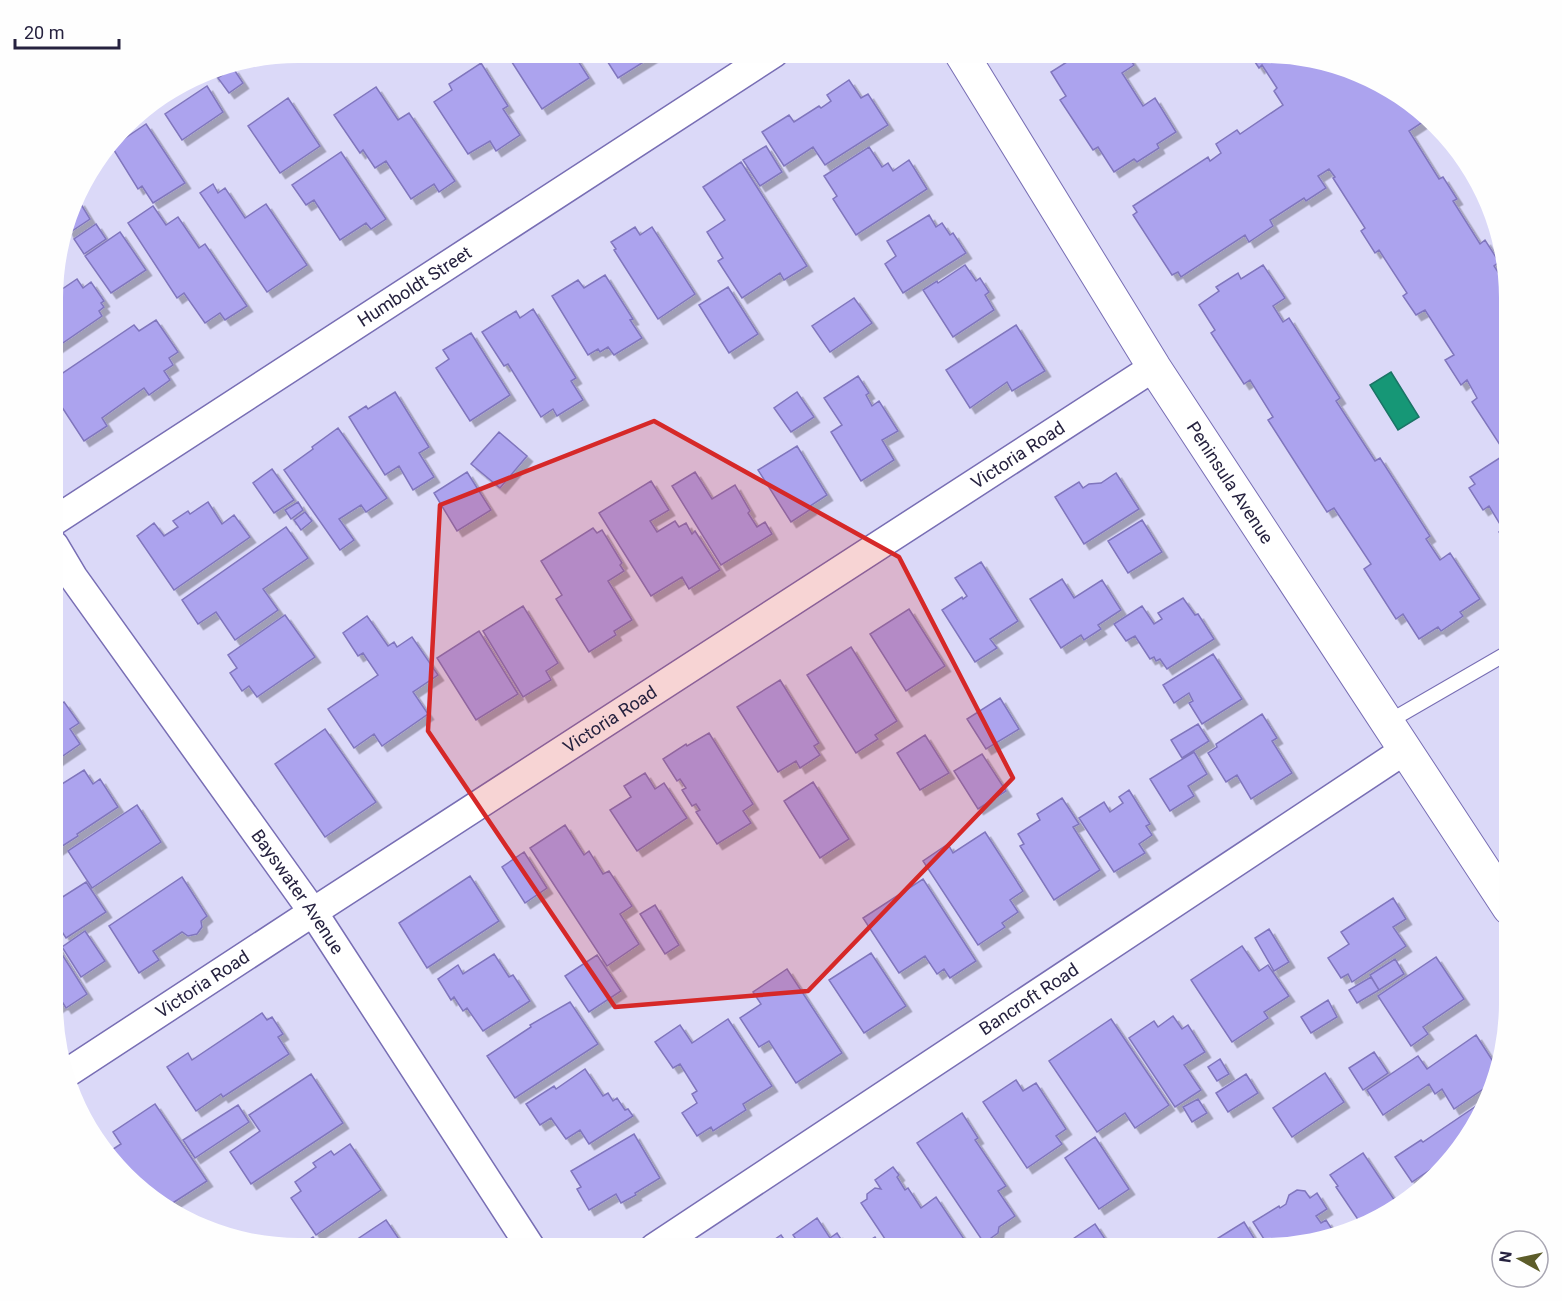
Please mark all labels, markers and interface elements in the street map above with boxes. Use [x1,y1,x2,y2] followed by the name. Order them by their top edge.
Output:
[15,12,118,50] scale bar
[24,22,64,43] text: 20 m
[353,242,475,331] street label: Humboldt Street
[967,417,1068,493] street label: Victoria Road
[1183,417,1278,548] street label: Peninsula Avenue
[559,681,661,757] street label: Victoria Road
[247,825,348,958] street label: Bayswater Avenue
[152,946,253,1022] street label: Victoria Road
[975,958,1082,1039] street label: Bancroft Road
[1490,1229,1550,1289] north arrow
[1495,1250,1516,1264] text: N

